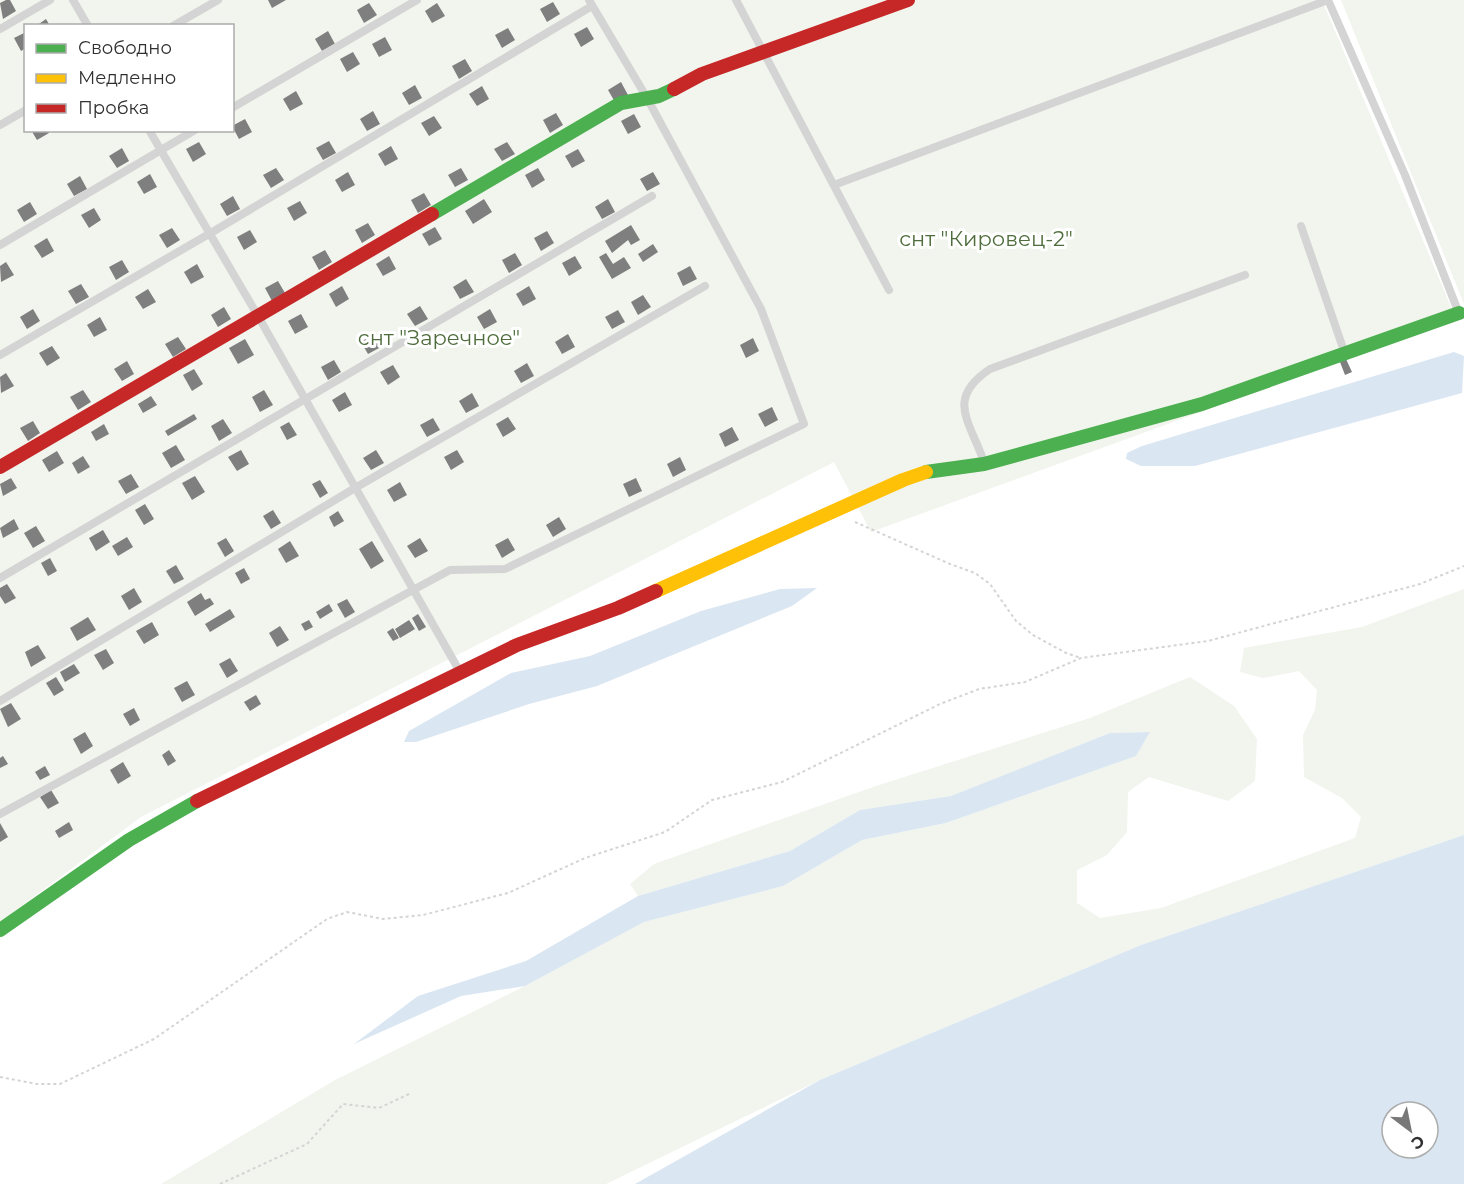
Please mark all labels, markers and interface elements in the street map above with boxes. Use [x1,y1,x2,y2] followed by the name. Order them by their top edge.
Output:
[24,24,234,132] legend
[78,37,172,59] text: Свободно
[78,67,176,89] text: Медленно
[78,97,149,119] text: Пробка
[899,226,1073,251] park label: снт "Кировец-2"
[358,325,520,350] park label: снт "Заречное"
[1380,1100,1440,1160] north arrow
[1407,1131,1428,1154] text: С

